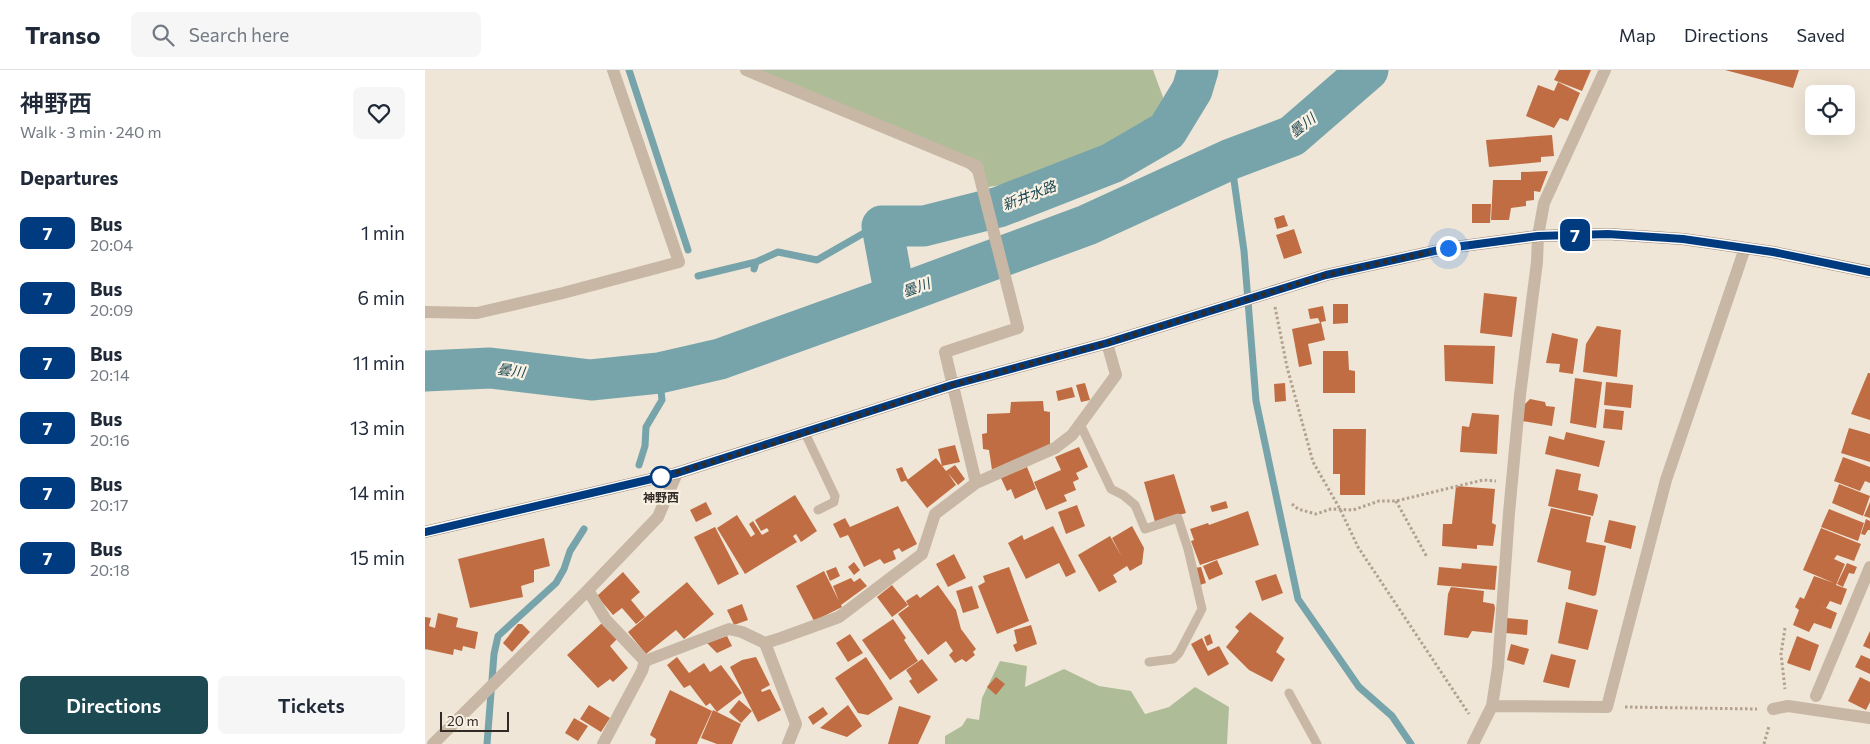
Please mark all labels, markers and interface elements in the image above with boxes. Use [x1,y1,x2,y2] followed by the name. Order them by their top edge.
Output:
[131,12,481,57] search box
[25,20,101,49] text: Transo
[149,21,177,49] icon: search
[189,23,289,46] text: Search here
[1619,24,1656,46] text: Map
[1684,24,1768,46] text: Directions
[1796,24,1845,46] text: Saved
[1805,85,1855,135] map controls
[1805,85,1855,135] button: locate
[353,87,405,139] button: heart
[20,88,92,117] text: 神野西
[1286,108,1320,140] water label: 曇川
[20,122,161,141] text: Walk · 3 min · 240 m
[20,166,118,189] text: Departures
[1000,177,1059,213] water label: 新井水路
[90,212,122,235] text: Bus
[1559,219,1591,251] line badge: 7
[361,221,405,244] text: 1 min
[43,222,52,244] text: 7
[1570,224,1580,246] text: 7
[90,235,133,254] text: 20:04
[1436,236,1461,261] your location
[900,274,934,300] water label: 曇川
[90,277,122,300] text: Bus
[357,286,405,309] text: 6 min
[43,287,52,309] text: 7
[90,300,133,319] text: 20:09
[90,342,122,365] text: Bus
[353,351,405,374] text: 11 min
[43,352,52,374] text: 7
[496,360,528,380] water label: 曇川
[90,365,129,384] text: 20:14
[90,407,122,430] text: Bus
[350,416,405,439] text: 13 min
[43,417,52,439] text: 7
[90,430,130,449] text: 20:16
[650,466,672,488] marker: 神野西
[90,472,122,495] text: Bus
[349,481,405,504] text: 14 min
[43,482,52,504] text: 7
[643,490,679,504] place label: 神野西
[90,495,128,514] text: 20:17
[90,537,122,560] text: Bus
[350,546,405,569] text: 15 min
[43,547,52,569] text: 7
[90,560,130,579] text: 20:18
[20,676,208,734] button: Directions
[218,676,405,734] button: Tickets
[440,709,509,732] scale bar
[447,712,479,729] text: 20 m

